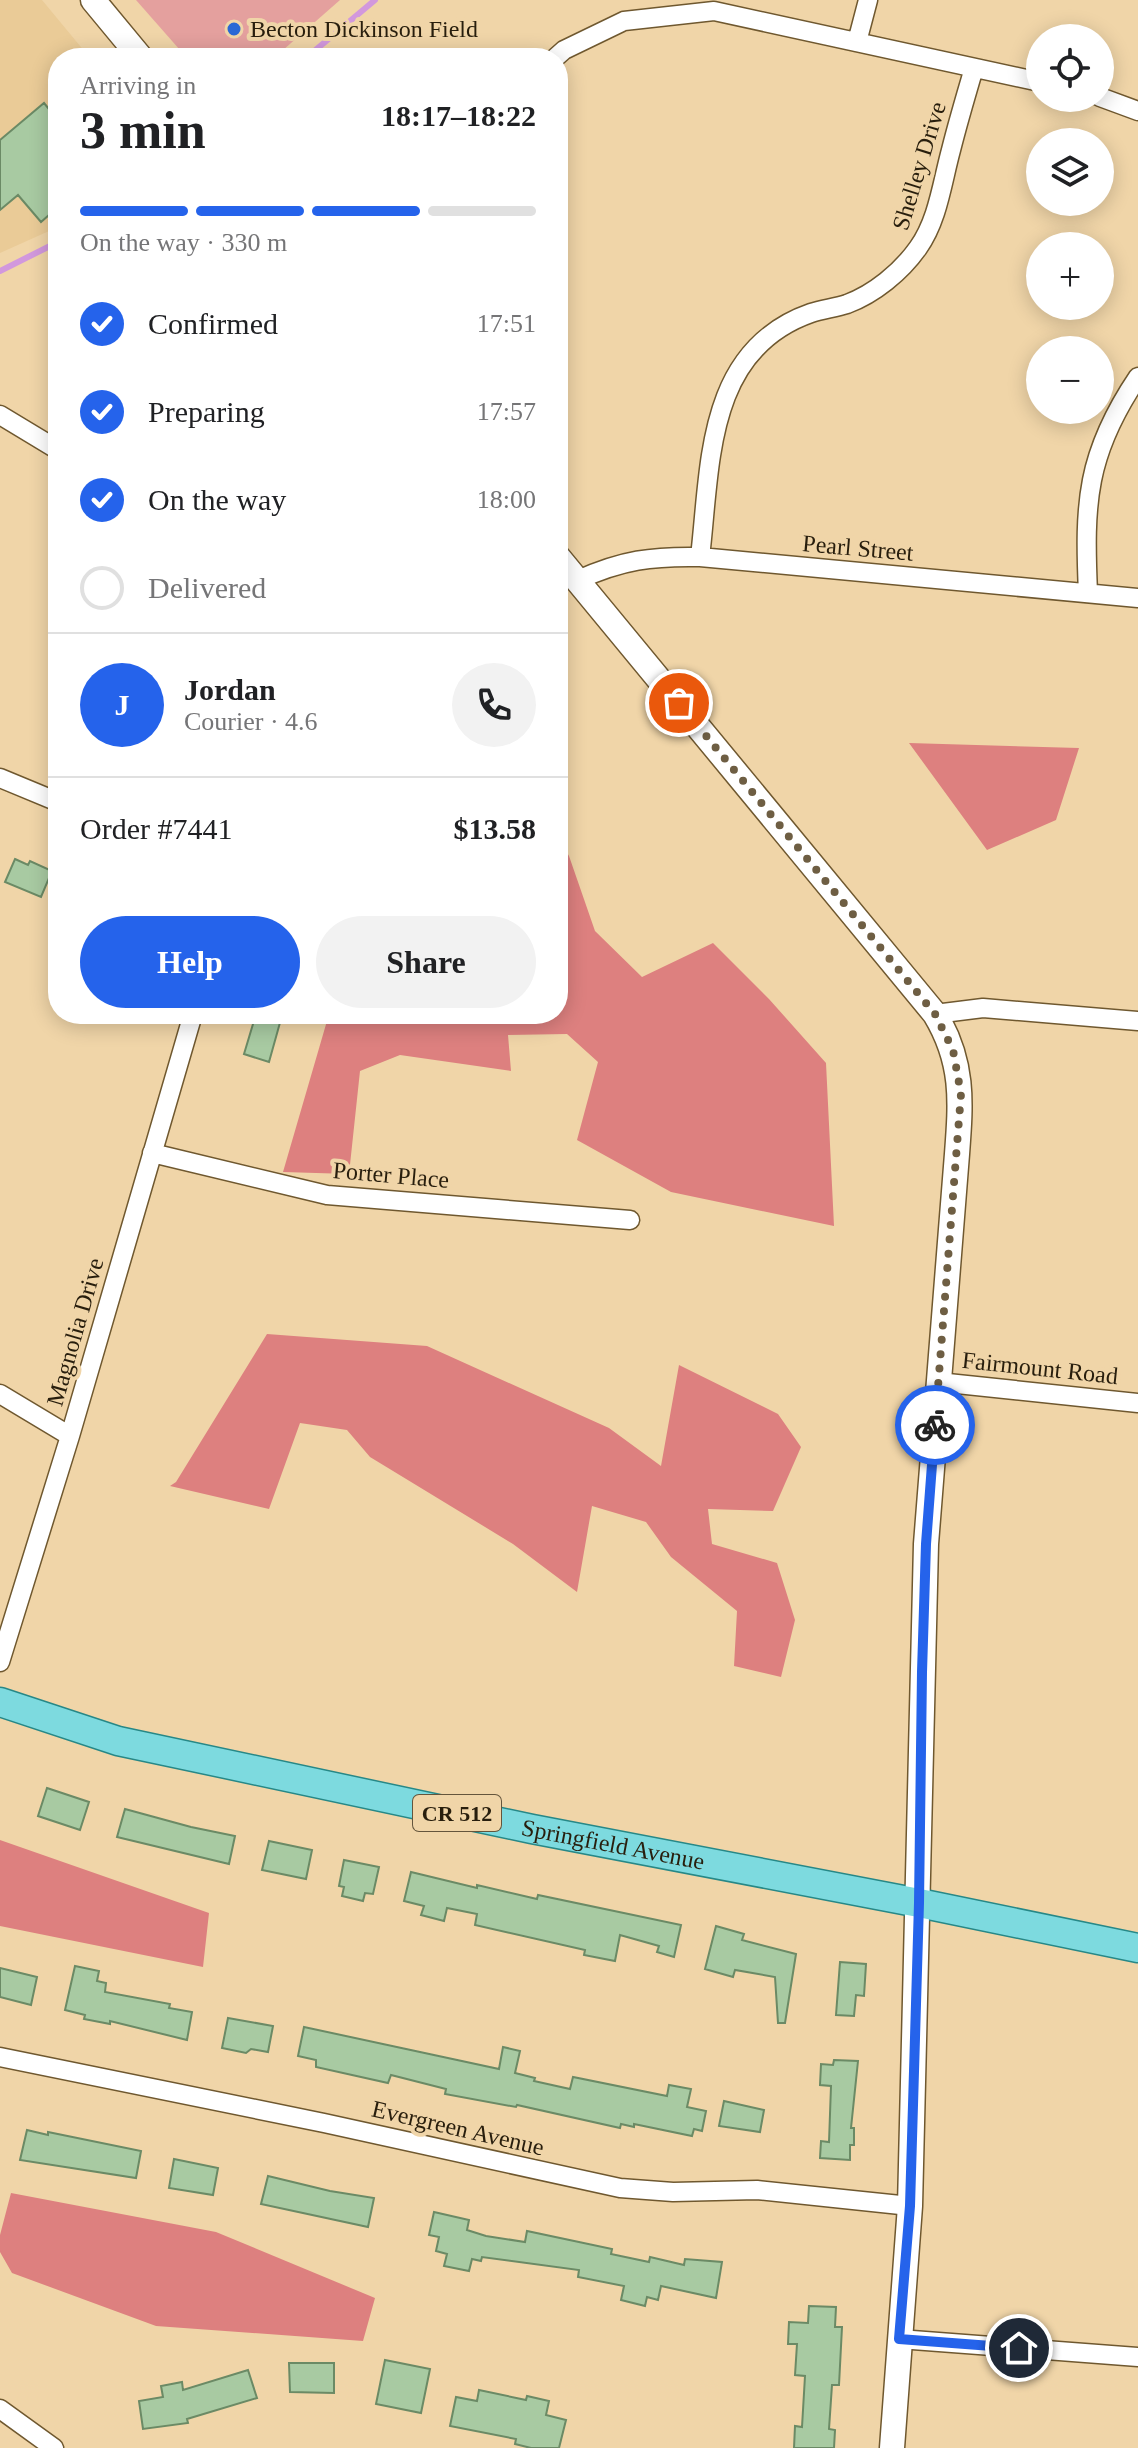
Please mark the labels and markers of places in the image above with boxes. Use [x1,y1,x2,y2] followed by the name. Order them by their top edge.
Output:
[250,16,478,42] place label: Becton Dickinson Field
[225,20,243,38] marker: Becton Dickinson Field
[645,669,713,737] pin
[985,2314,1053,2382] pin

